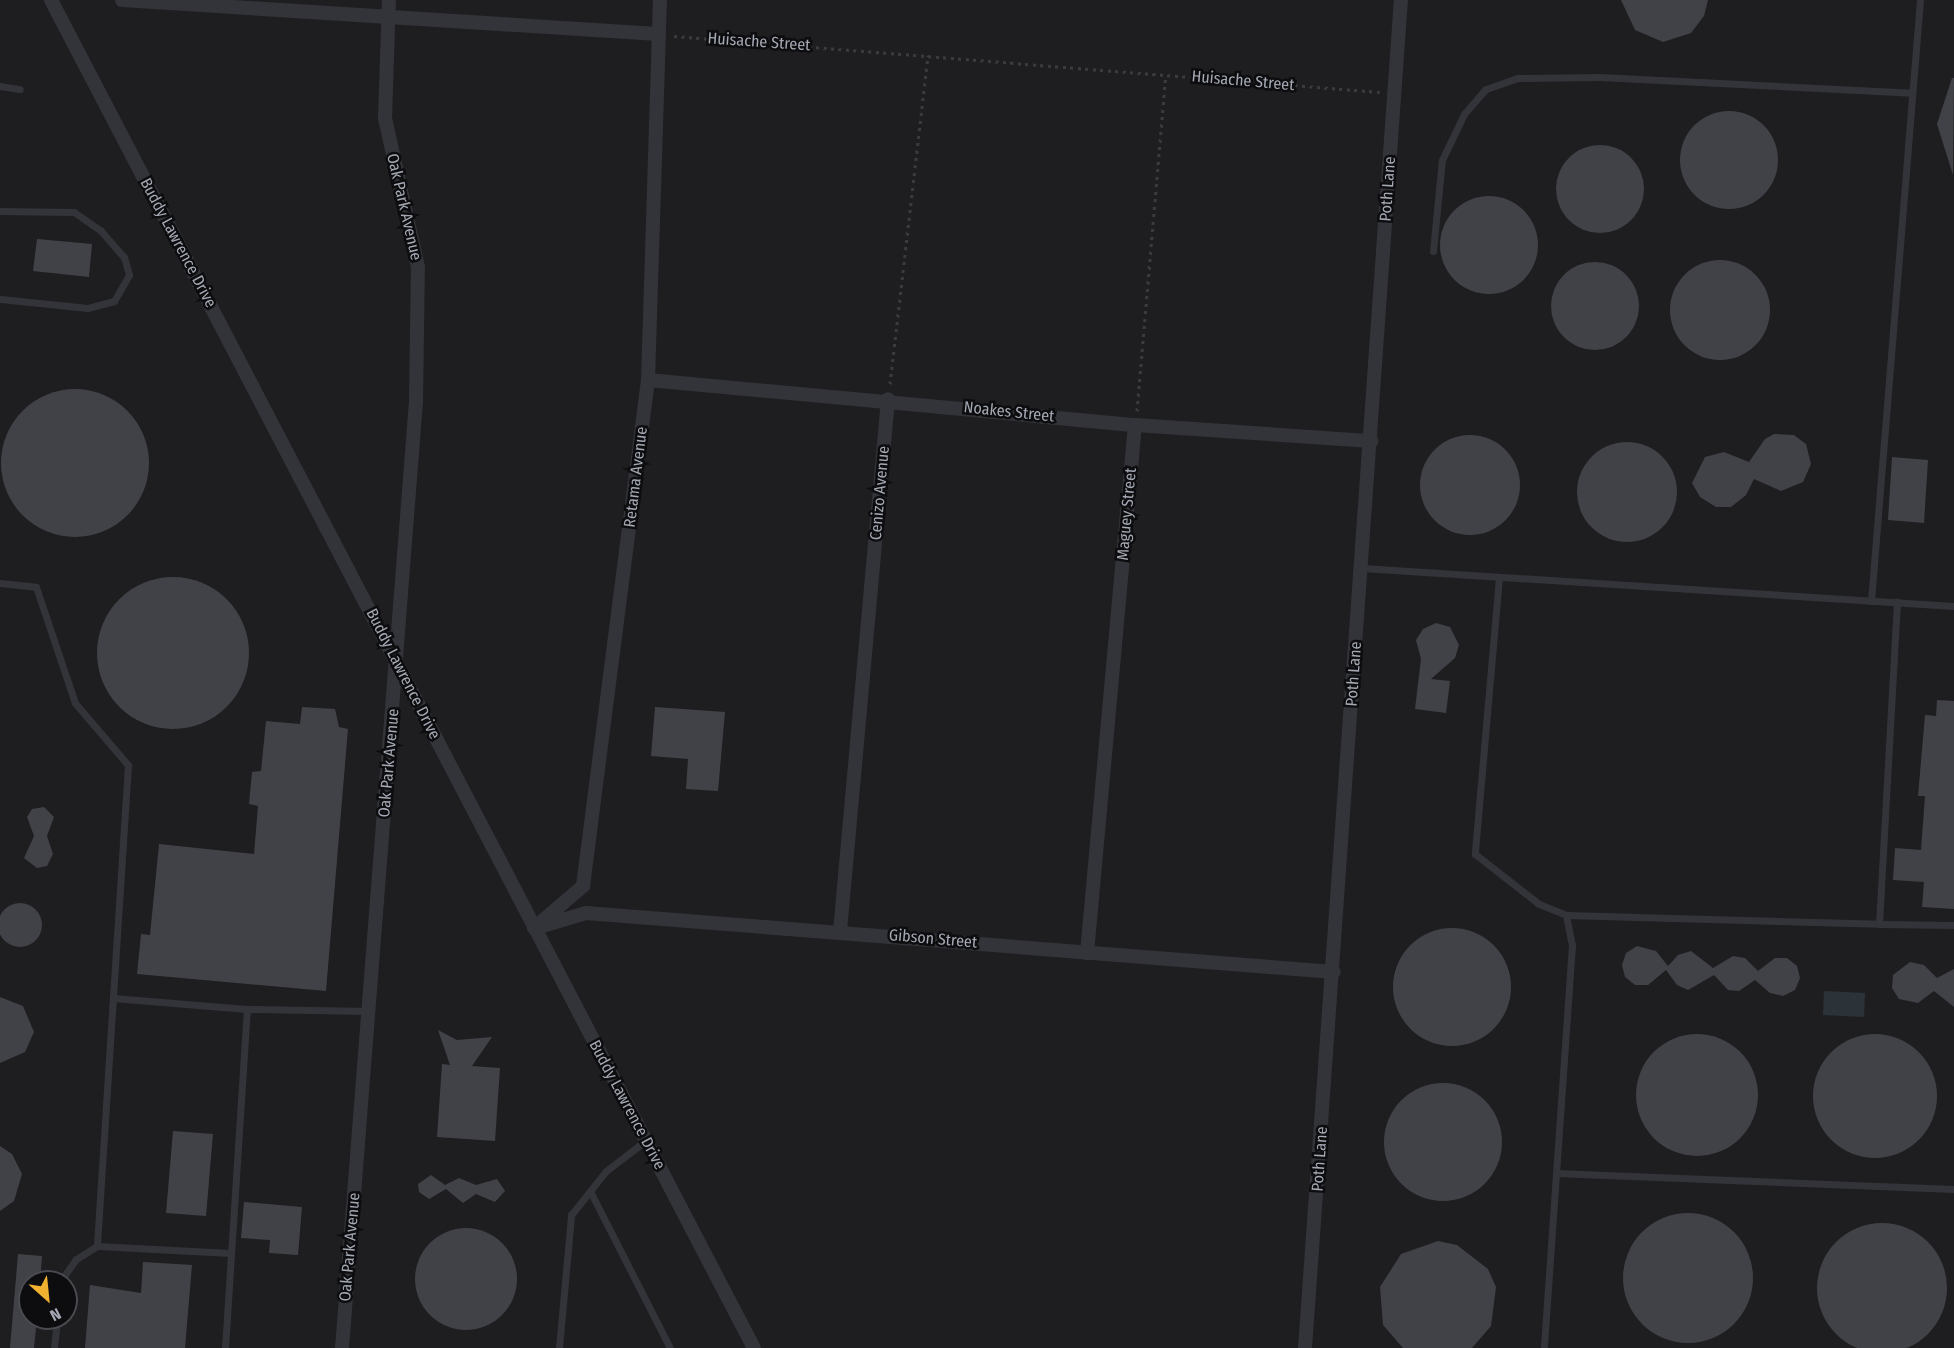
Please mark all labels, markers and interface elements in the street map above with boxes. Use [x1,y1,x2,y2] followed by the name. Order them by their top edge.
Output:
[707,29,811,55] street label: Huisache Street
[1191,67,1295,95] street label: Huisache Street
[382,152,426,262] street label: Oak Park Avenue
[1376,156,1400,222] street label: Poth Lane
[136,175,220,311] street label: Buddy Lawrence Drive
[963,398,1055,426] street label: Noakes Street
[620,426,652,528] street label: Retama Avenue
[866,445,894,541] street label: Cenizo Avenue
[1113,467,1141,561] street label: Maguey Street
[362,606,444,742] street label: Buddy Lawrence Drive
[1342,641,1366,707] street label: Poth Lane
[375,708,403,818] street label: Oak Park Avenue
[888,926,978,952] street label: Gibson Street
[585,1037,669,1173] street label: Buddy Lawrence Drive
[1308,1126,1332,1192] street label: Poth Lane
[336,1192,364,1302] street label: Oak Park Avenue
[18,1270,78,1330] north arrow
[47,1304,64,1325] text: N

